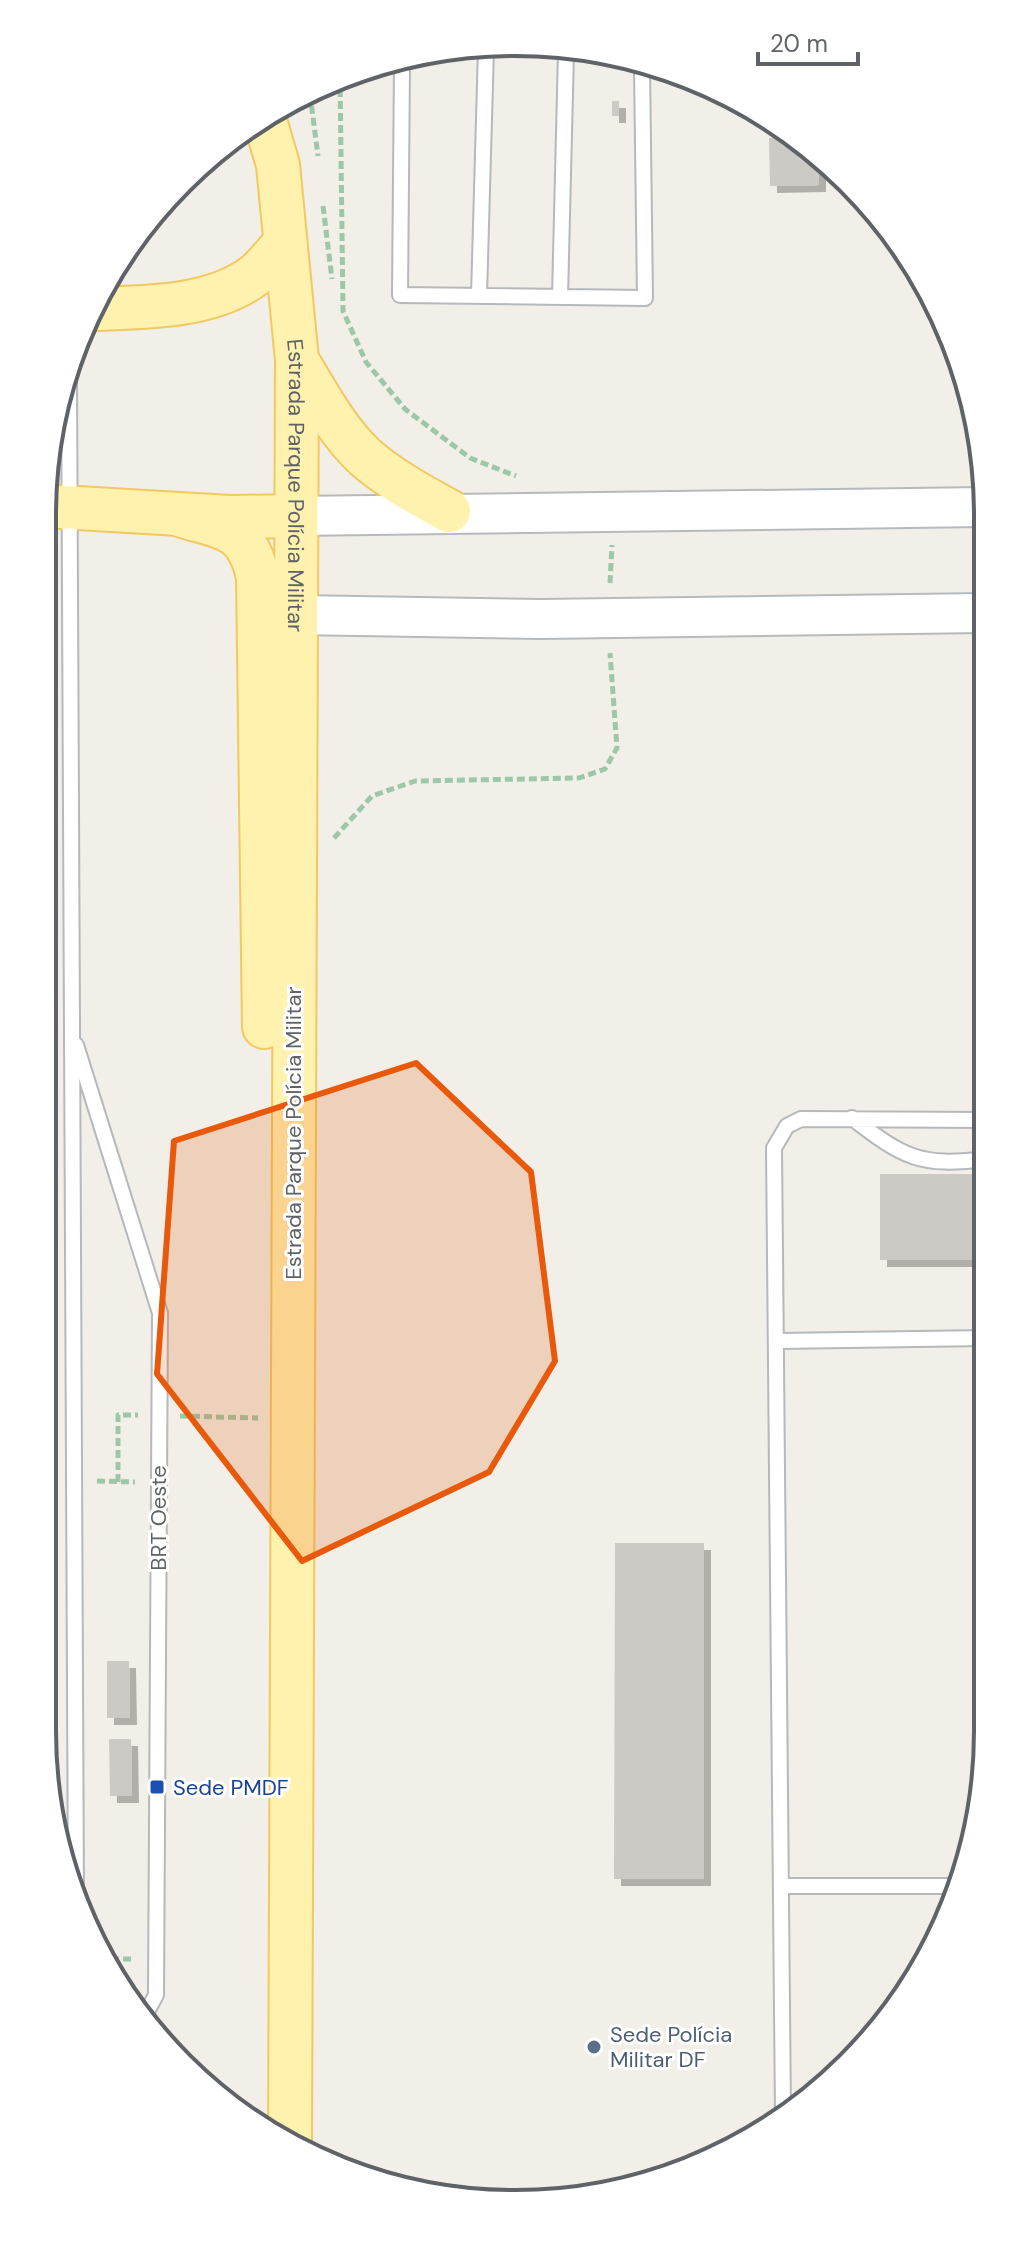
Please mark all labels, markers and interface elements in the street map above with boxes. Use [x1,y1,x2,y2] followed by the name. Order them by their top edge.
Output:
[758,16,858,66] scale bar
[770,28,828,59] text: 20 m
[280,337,311,632] street label: Estrada Parque Polícia Militar
[279,986,308,1280] street label: Estrada Parque Polícia Militar
[144,1465,173,1571] street label: BRT Oeste
[173,1773,289,1802] place label: Sede PMDF
[148,1778,166,1796] marker: Sede PMDF
[610,2020,732,2074] place label: Sede Polícia Militar DF
[585,2038,603,2056] marker: Sede Polícia Militar DF

